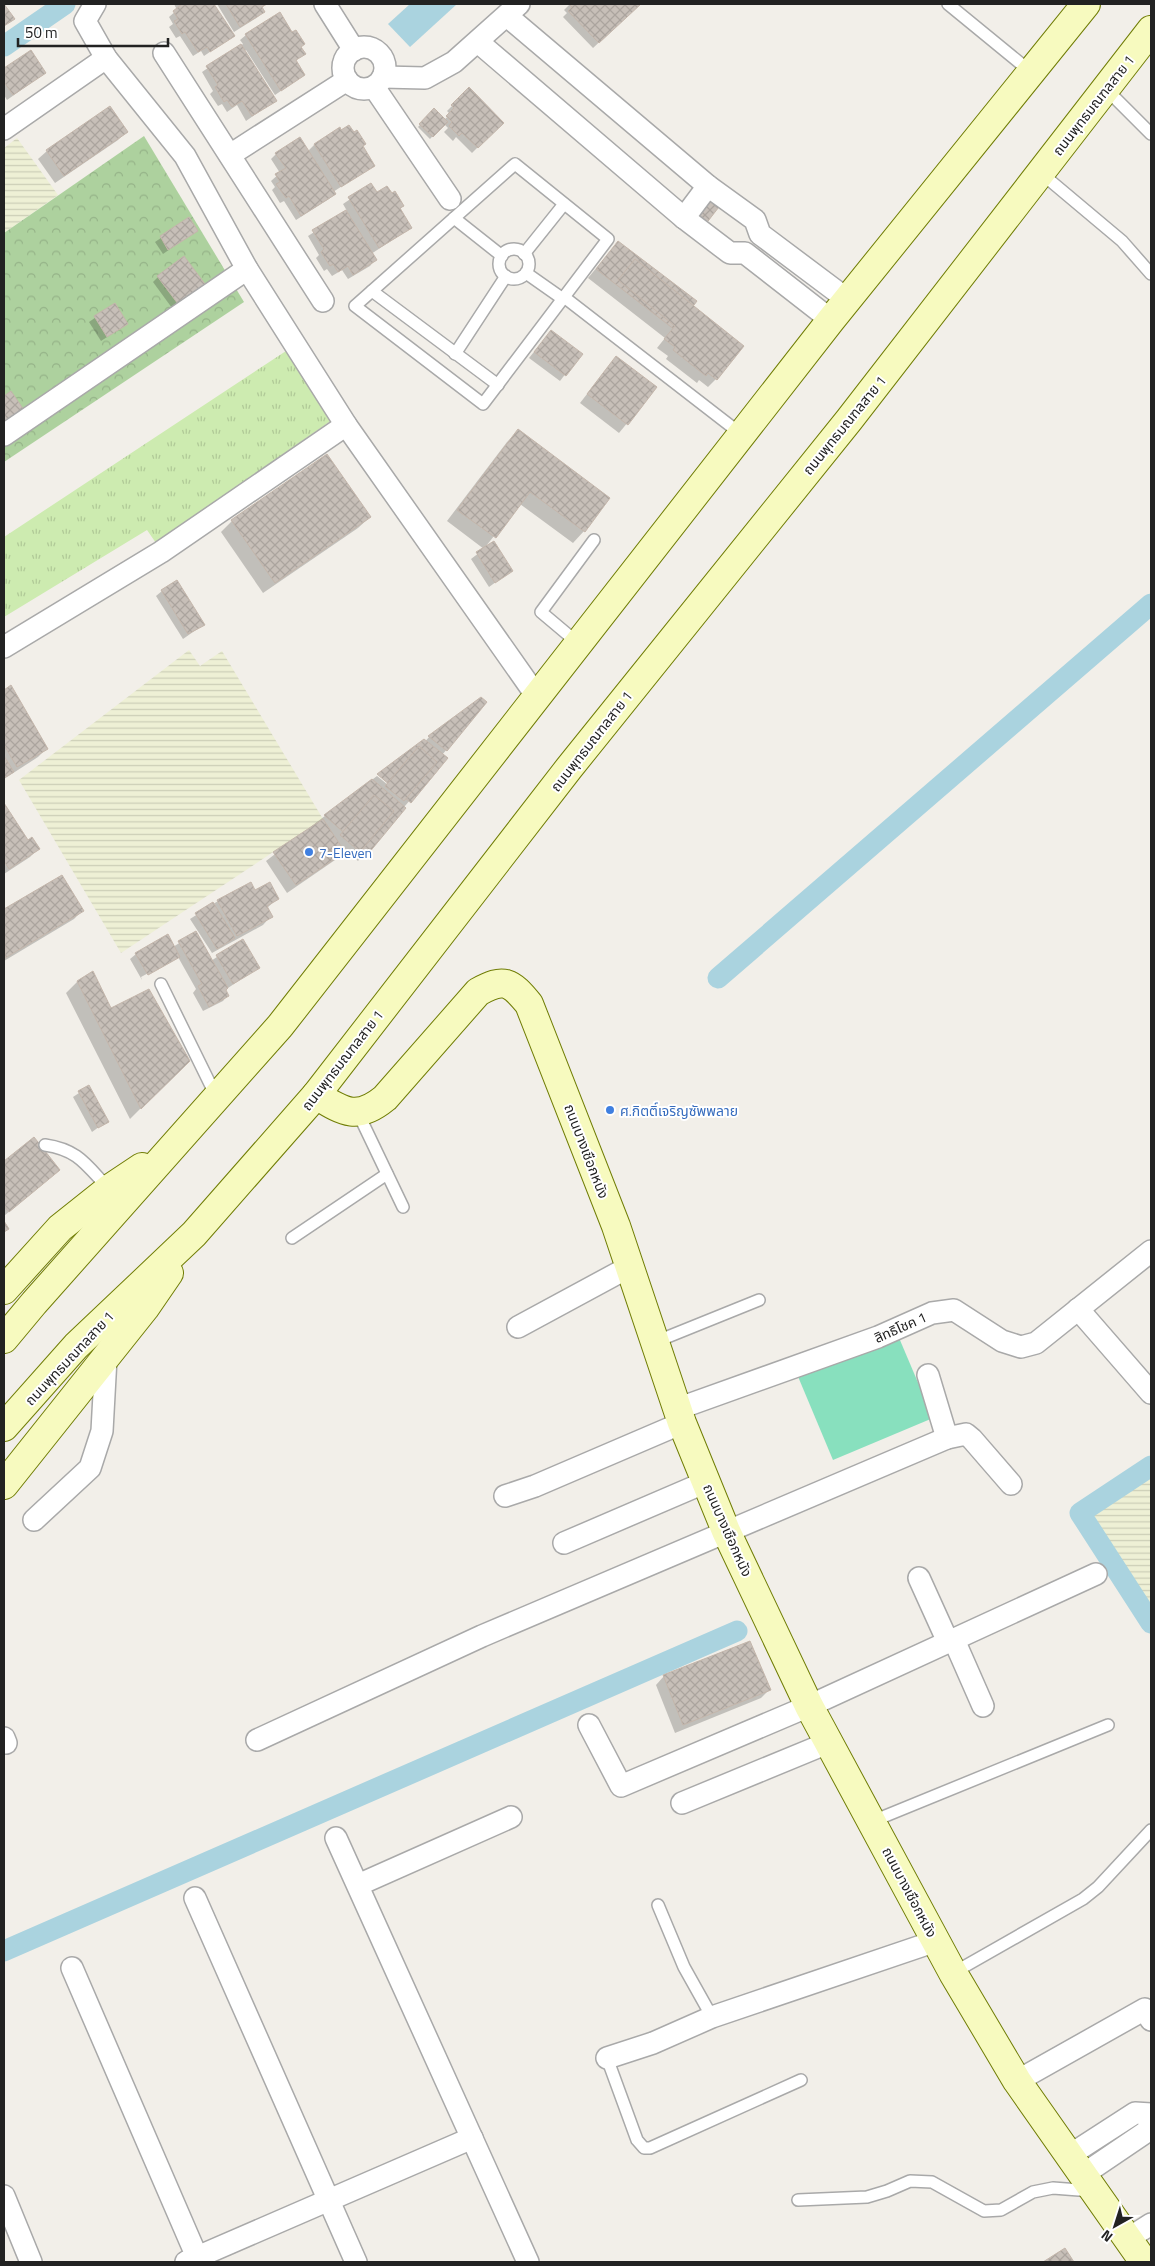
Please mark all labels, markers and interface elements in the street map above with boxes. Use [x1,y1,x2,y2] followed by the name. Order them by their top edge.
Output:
[18,15,168,47] scale bar
[25,21,58,44] text: 50 m
[1047,50,1139,160] street label: ถนนพุทธมณฑลสาย 1
[797,371,891,479] street label: ถนนพุทธมณฑลสาย 1
[545,686,637,796] street label: ถนนพุทธมณฑลสาย 1
[319,842,372,863] place label: 7-Eleven
[303,846,315,858] marker: 7-Eleven
[296,1005,388,1115] street label: ถนนพุทธมณฑลสาย 1
[620,1100,738,1121] place label: ศ.กิตติ์เจริญซัพพลาย
[559,1101,615,1201] street label: ถนนบางเชือกหนัง
[604,1104,616,1116] marker: ศ.กิตติ์เจริญซัพพลาย
[20,1306,118,1410] street label: ถนนพุทธมณฑลสาย 1
[870,1306,930,1348] street label: สิทธิโชค 1
[698,1480,758,1580] street label: ถนนบางเชือกหนัง
[877,1843,943,1941] street label: ถนนบางเชือกหนัง
[1090,2201,1140,2251] north arrow
[1096,2225,1117,2248] text: N

